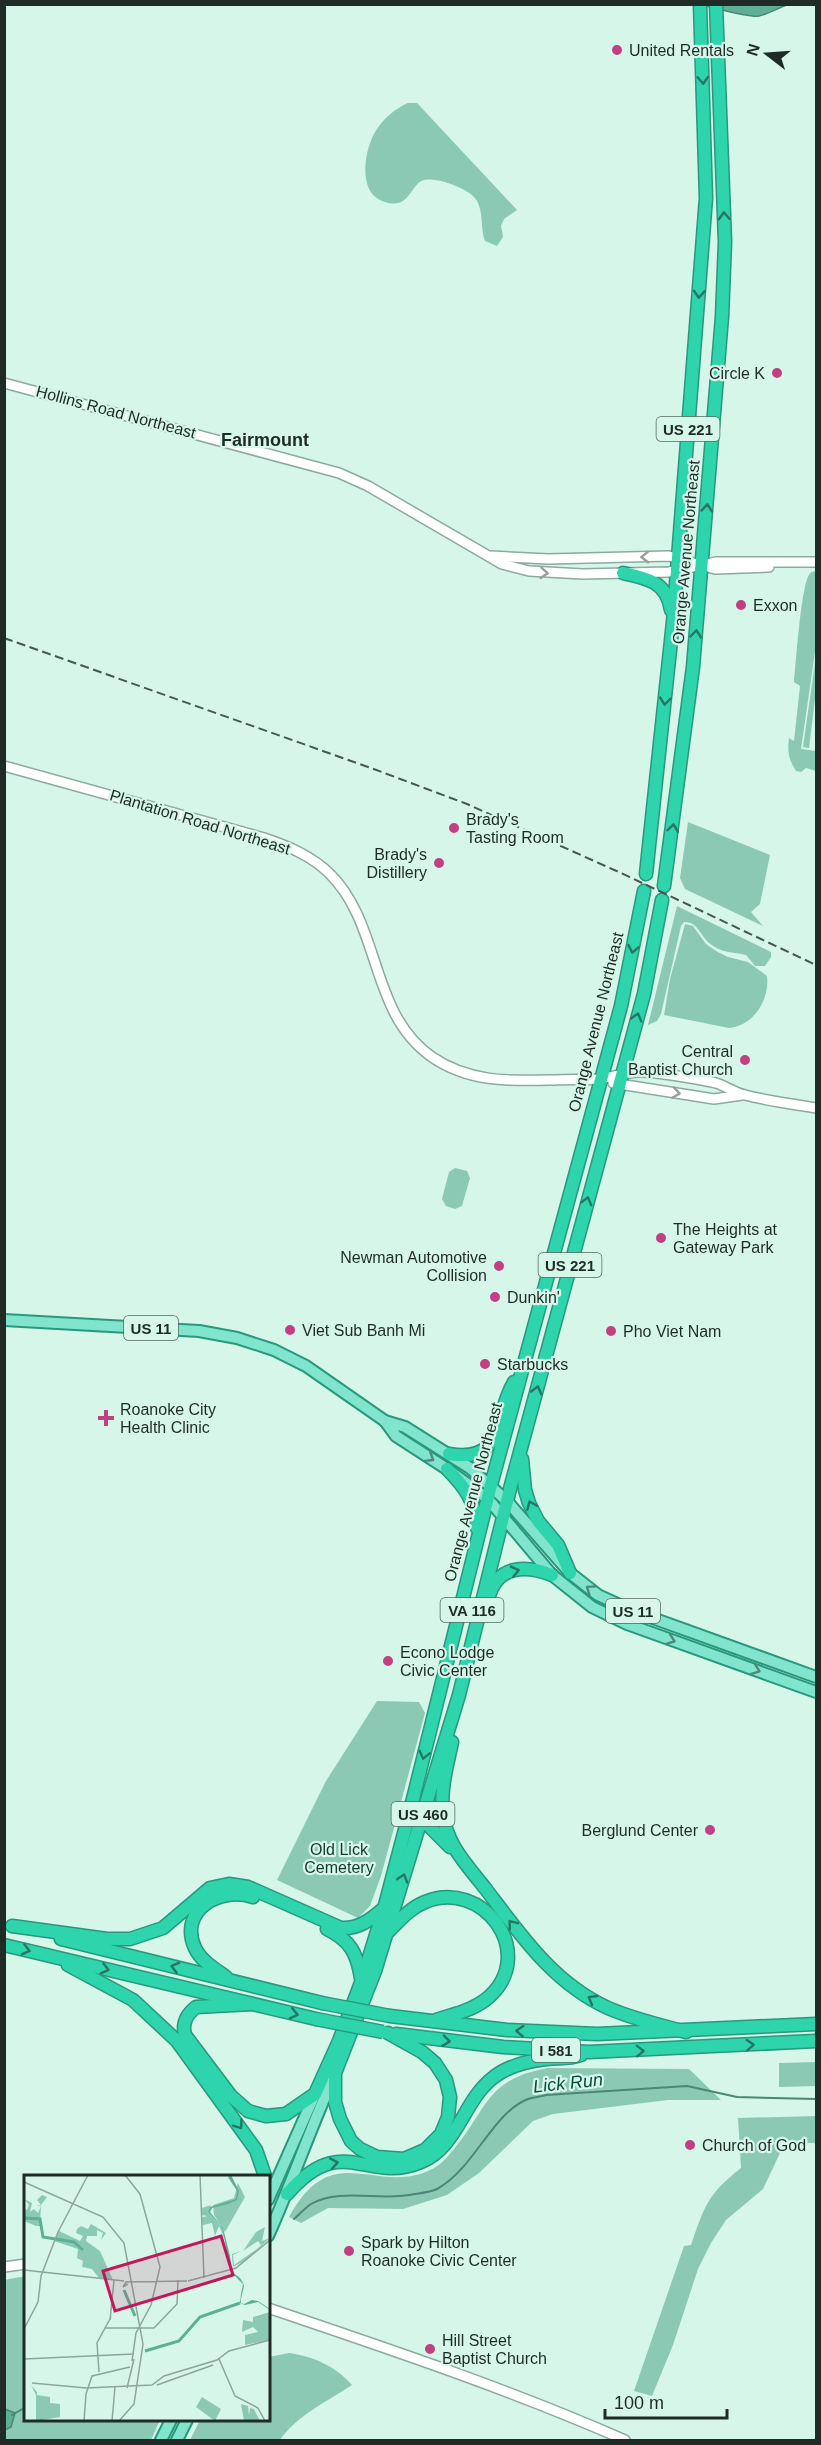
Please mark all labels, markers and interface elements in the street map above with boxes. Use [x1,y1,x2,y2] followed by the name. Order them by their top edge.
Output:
[737,24,797,84] north arrow
[629,42,734,59] place label: United Rentals
[743,42,763,58] text: N
[610,43,624,57] marker: United Rentals
[696,76,709,85] one-way arrow
[718,212,730,221] one-way arrow
[693,290,706,299] one-way arrow
[709,365,765,382] place label: Circle K
[770,366,784,380] marker: Circle K
[34,382,198,442] street label: Hollins Road Northeast
[656,417,720,441] road number: US 221
[221,430,309,450] district label: Fairmount
[669,459,703,645] street label: Orange Avenue Northeast
[700,504,713,513] one-way arrow
[641,551,650,563] one-way arrow
[540,566,549,579] one-way arrow
[753,597,797,614] place label: Exxon
[734,598,748,612] marker: Exxon
[689,630,702,639] one-way arrow
[659,697,672,706] one-way arrow
[108,786,293,858] street label: Plantation Road Northeast
[466,811,564,846] place label: Brady's Tasting Room
[447,821,461,835] marker: Brady's Tasting Room
[666,823,678,832] one-way arrow
[367,846,427,881] place label: Brady's Distillery
[432,856,446,870] marker: Brady's Distillery
[565,930,627,1114] street label: Orange Avenue Northeast
[627,943,640,953] one-way arrow
[630,1013,642,1023] one-way arrow
[628,1043,733,1078] place label: Central Baptist Church
[738,1053,752,1067] marker: Central Baptist Church
[671,1086,681,1099] one-way arrow
[580,1197,593,1207] one-way arrow
[673,1221,778,1256] place label: The Heights at Gateway Park
[654,1231,668,1245] marker: The Heights at Gateway Park
[340,1249,487,1284] place label: Newman Automotive Collision
[538,1253,602,1277] road number: US 221
[492,1259,506,1273] marker: Newman Automotive Collision
[507,1289,560,1306] place label: Dunkin'
[488,1290,502,1304] marker: Dunkin'
[124,1316,178,1340] road number: US 11
[302,1322,425,1339] place label: Viet Sub Banh Mi
[283,1323,297,1337] marker: Viet Sub Banh Mi
[623,1323,721,1340] place label: Pho Viet Nam
[604,1324,618,1338] marker: Pho Viet Nam
[497,1356,568,1373] place label: Starbucks
[478,1357,492,1371] marker: Starbucks
[530,1385,542,1396] one-way arrow
[441,1400,505,1583] street label: Orange Avenue Northeast
[120,1401,216,1436] place label: Roanoke City Health Clinic
[97,1409,115,1427] marker: Roanoke City Health Clinic
[423,1450,434,1461] one-way arrow
[526,1501,538,1512] one-way arrow
[510,1565,520,1578] one-way arrow
[586,1585,597,1596] one-way arrow
[440,1598,504,1622] road number: VA 116
[606,1599,660,1623] road number: US 11
[666,1632,676,1645] one-way arrow
[400,1644,494,1679] place label: Econo Lodge Civic Center
[381,1654,395,1668] marker: Econo Lodge Civic Center
[750,1662,761,1675] one-way arrow
[418,1750,431,1760] one-way arrow
[392,1802,454,1826] road number: US 460
[581,1822,699,1839] place label: Berglund Center
[703,1823,717,1837] marker: Berglund Center
[304,1841,374,1876] park label: Old Lick Cemetery
[396,1873,408,1884] one-way arrow
[509,1920,520,1931] one-way arrow
[21,1942,31,1955] one-way arrow
[99,1961,109,1974] one-way arrow
[170,1962,180,1975] one-way arrow
[588,1995,598,2006] one-way arrow
[289,2007,299,2020] one-way arrow
[515,2025,524,2038] one-way arrow
[441,2034,450,2047] one-way arrow
[532,2038,580,2062] road number: I 581
[745,2039,754,2052] one-way arrow
[636,2044,645,2057] one-way arrow
[532,2069,604,2097] water label: Lick Run
[231,2118,242,2129] one-way arrow
[702,2137,806,2154] place label: Church of God
[683,2138,697,2152] marker: Church of God
[329,2157,339,2170] one-way arrow
[24,2175,270,2421] inset map
[361,2234,517,2269] place label: Spark by Hilton Roanoke Civic Center
[342,2244,356,2258] marker: Spark by Hilton Roanoke Civic Center
[442,2332,547,2367] place label: Hill Street Baptist Church
[423,2342,437,2356] marker: Hill Street Baptist Church
[605,2382,726,2420] scale bar
[614,2393,664,2413] text: 100 m

